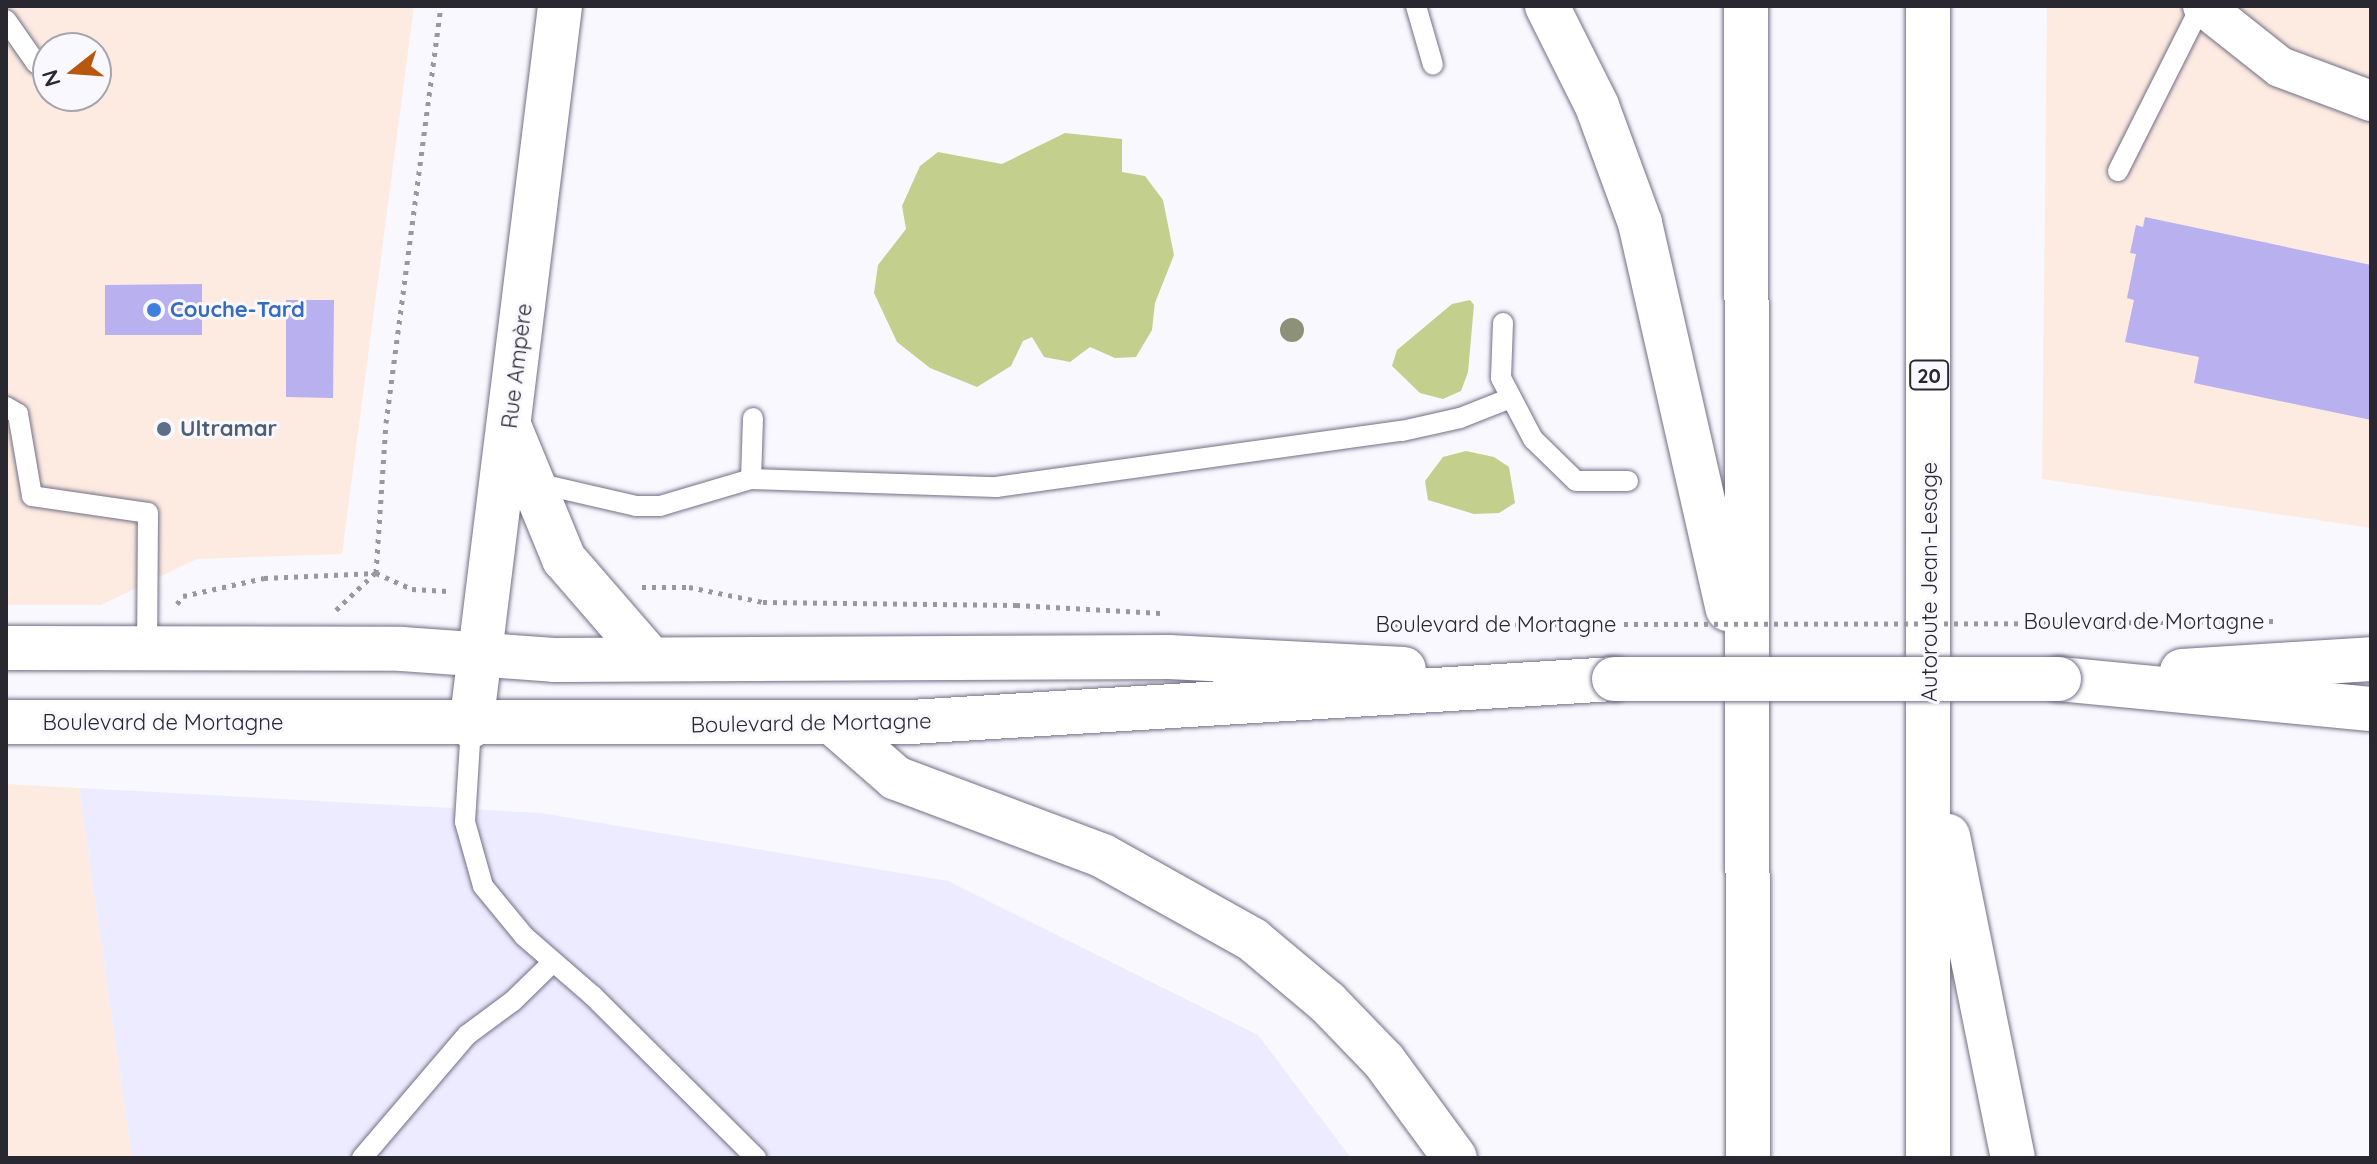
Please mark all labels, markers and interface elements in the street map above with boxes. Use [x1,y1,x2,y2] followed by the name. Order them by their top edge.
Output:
[32,32,112,112] north arrow
[35,67,67,90] text: N
[170,297,305,323] place label: Couche-Tard
[145,301,163,319] marker: Couche-Tard
[496,302,538,430] street label: Rue Ampère
[1909,359,1949,391] road number: 20
[180,416,277,442] place label: Ultramar
[155,420,173,438] marker: Ultramar
[1917,462,1943,702] street label: Autoroute Jean-Lesage
[2024,609,2264,635] street label: Boulevard de Mortagne
[1376,612,1616,638] street label: Boulevard de Mortagne
[690,708,932,738] street label: Boulevard de Mortagne
[43,710,283,736] street label: Boulevard de Mortagne

